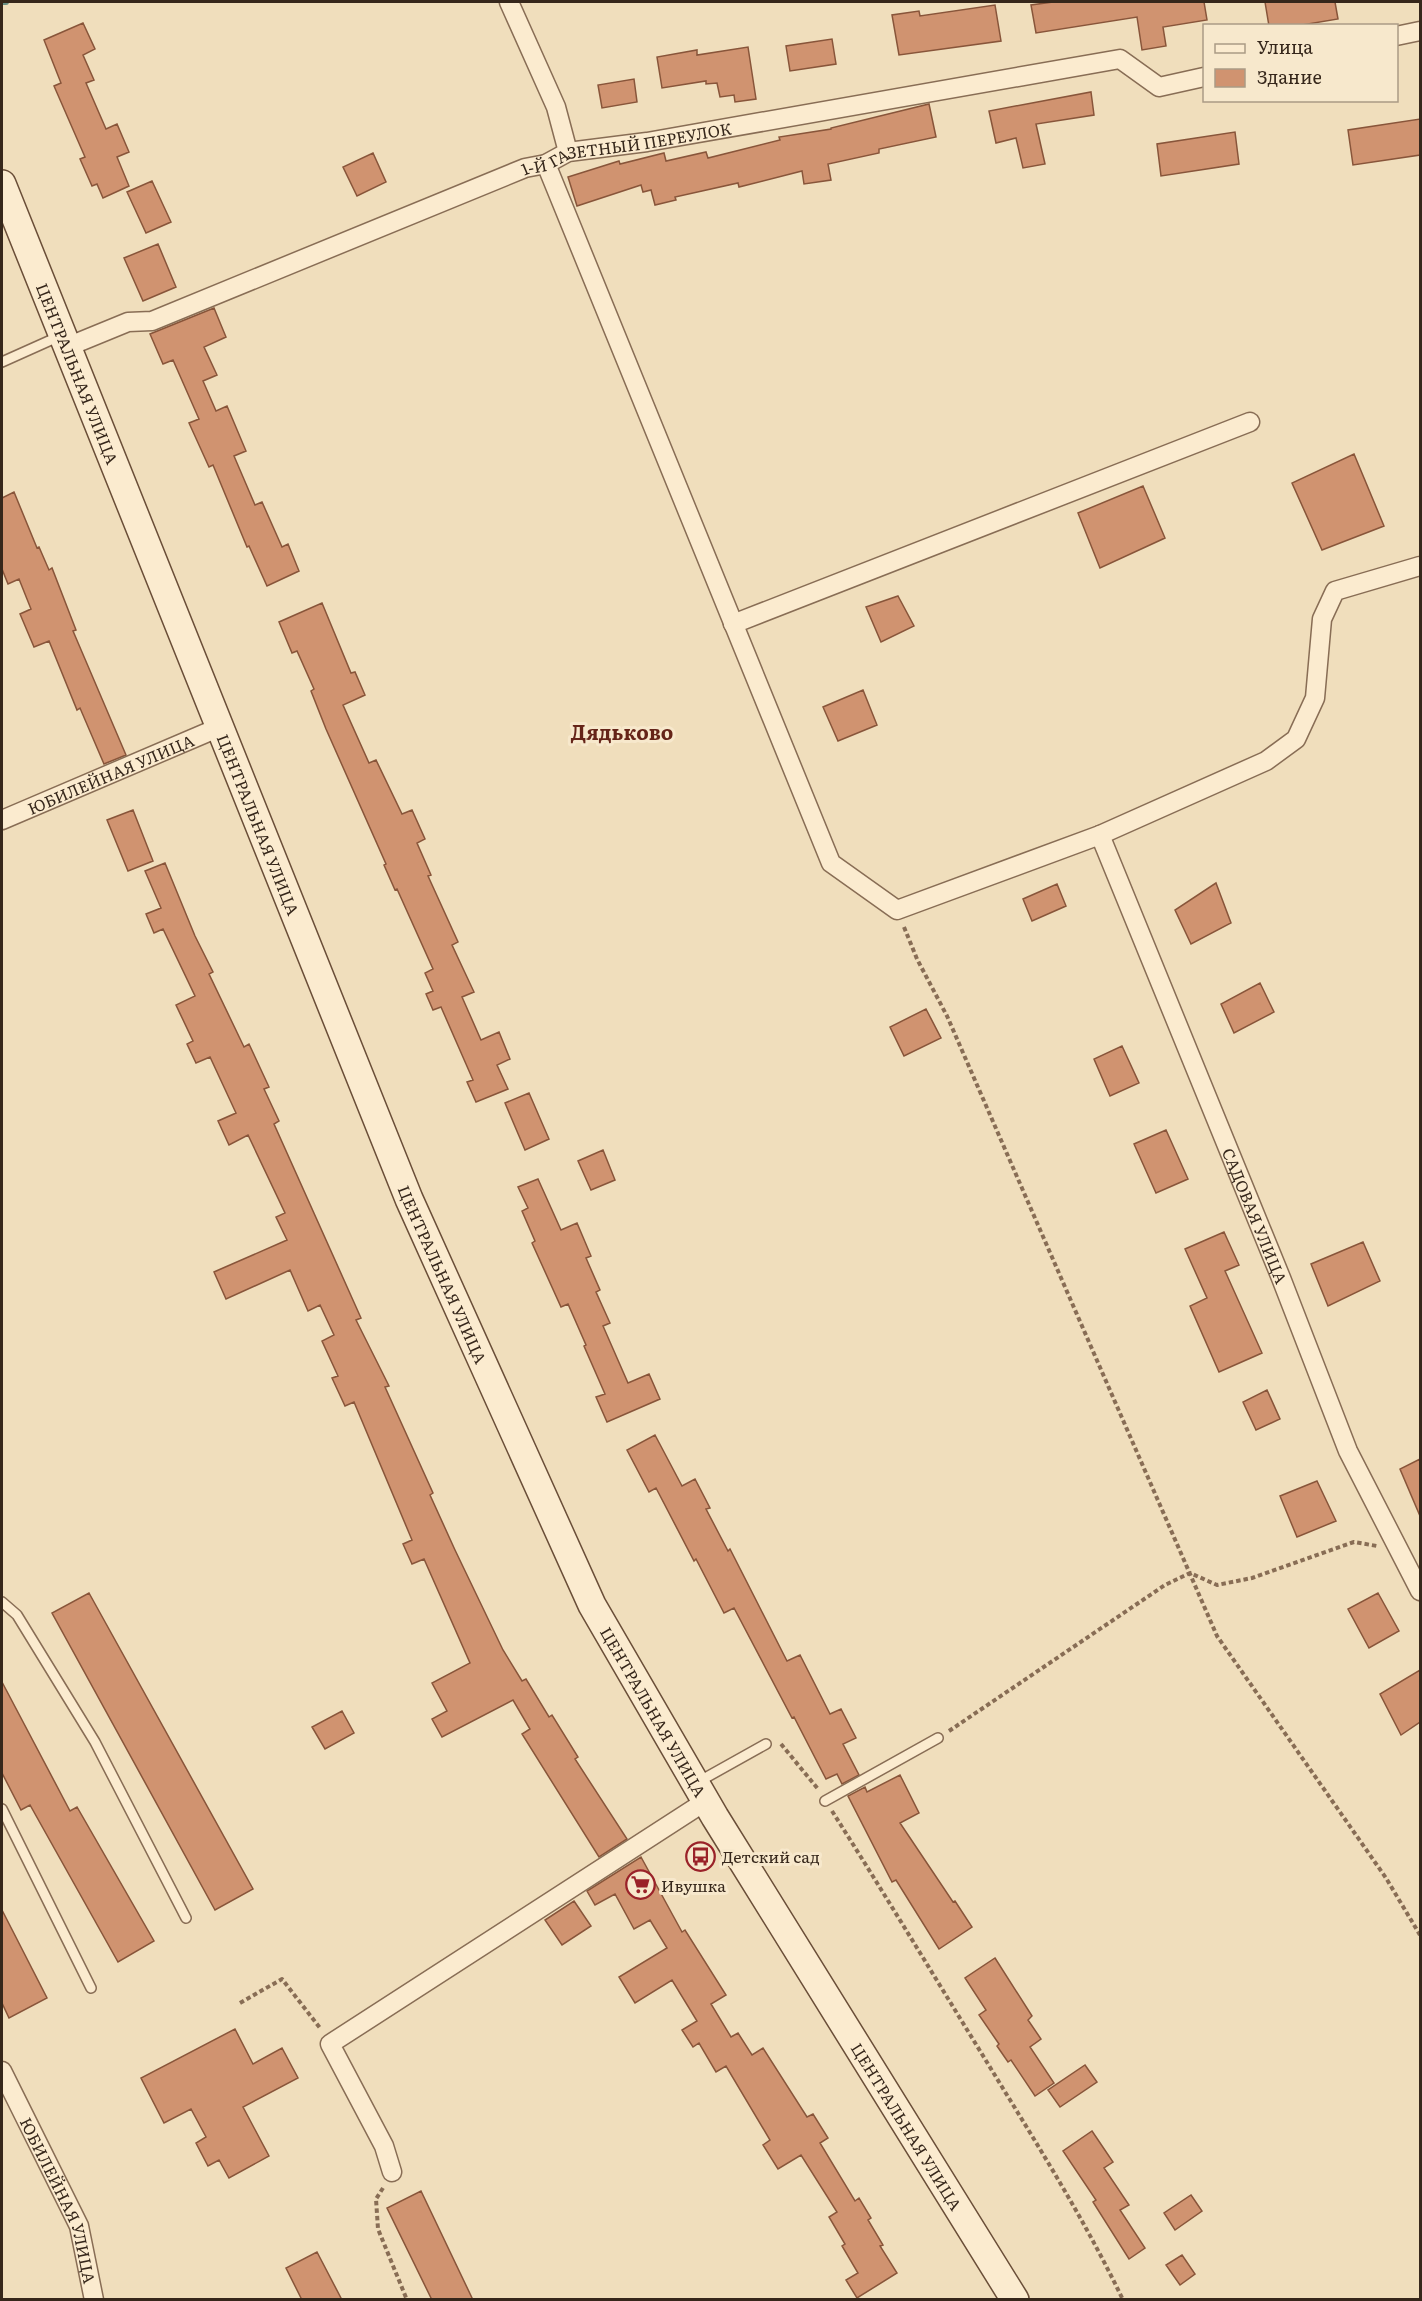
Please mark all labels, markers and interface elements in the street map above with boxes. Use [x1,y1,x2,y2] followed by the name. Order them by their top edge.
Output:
[1203,24,1398,102] legend
[1257,33,1313,60] text: Улица
[1257,63,1322,90] text: Здание
[517,115,733,180] street label: 1-Й ГАЗЕТНЫЙ ПЕРЕУЛОК
[31,279,125,468] street label: ЦЕНТРАЛЬНАЯ УЛИЦА
[571,716,673,746] district label: Дядьково
[24,728,198,820] street label: ЮБИЛЕЙНАЯ УЛИЦА
[212,730,306,919] street label: ЦЕНТРАЛЬНАЯ УЛИЦА
[1217,1144,1294,1287] street label: САДОВАЯ УЛИЦА
[393,1181,494,1367] street label: ЦЕНТРАЛЬНАЯ УЛИЦА
[595,1622,713,1801] street label: ЦЕНТРАЛЬНАЯ УЛИЦА
[685,1840,717,1872] bus stop icon: Детский сад
[722,1844,820,1868] place label: Детский сад
[624,1869,656,1901] supermarket icon: Ивушка
[661,1873,726,1897] place label: Ивушка
[846,2038,968,2215] street label: ЦЕНТРАЛЬНАЯ УЛИЦА
[15,2113,102,2286] street label: ЮБИЛЕЙНАЯ УЛИЦА

